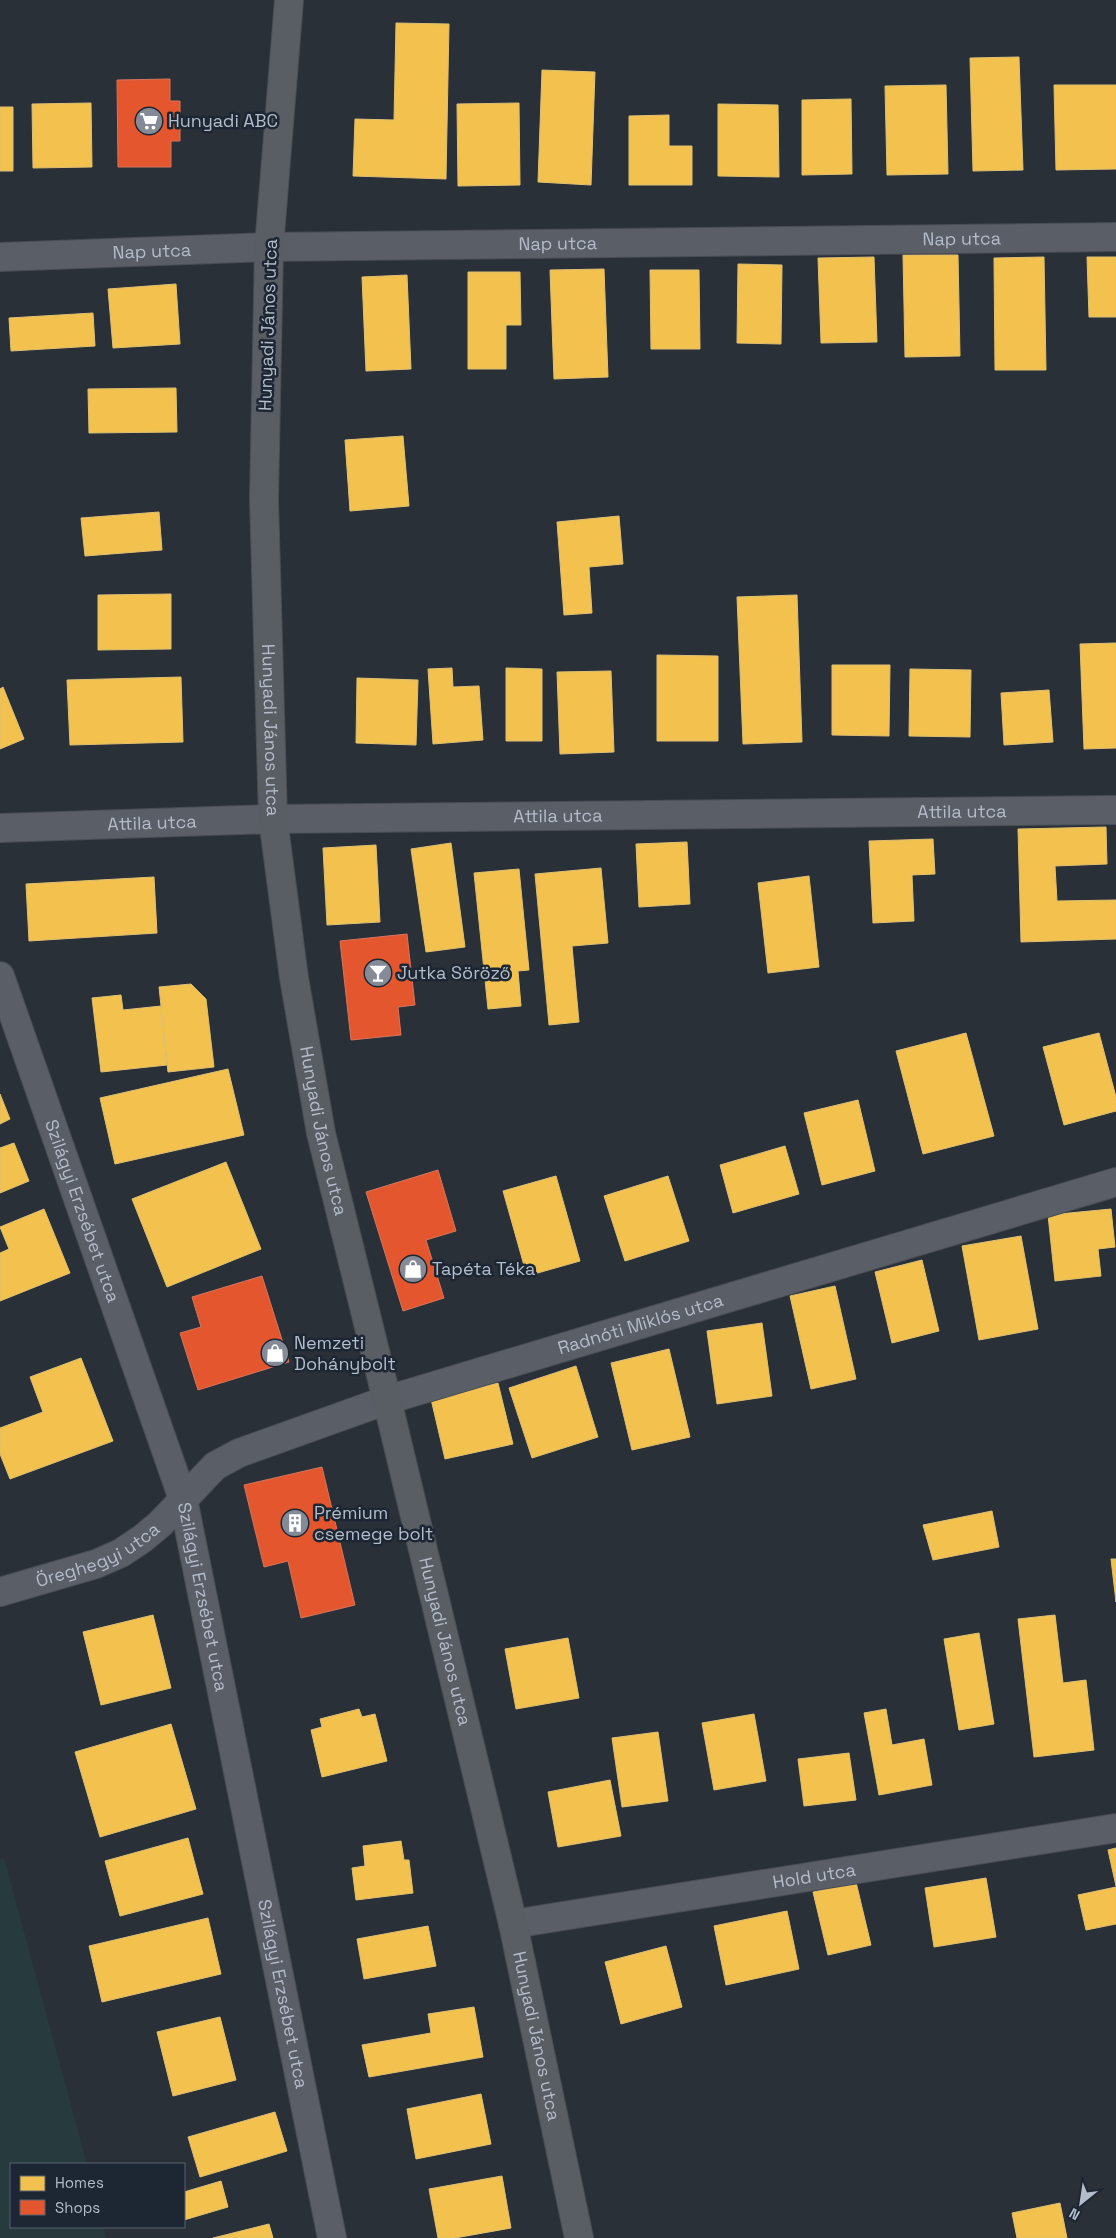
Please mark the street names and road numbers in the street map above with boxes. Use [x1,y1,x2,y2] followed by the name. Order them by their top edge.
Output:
[922,226,1001,250] street label: Nap utca
[518,231,597,255] street label: Nap utca
[112,238,192,264] street label: Nap utca
[253,238,282,412] street label: Hunyadi János utca
[257,643,285,817] street label: Hunyadi János utca
[917,799,1007,823] street label: Attila utca
[513,803,603,827] street label: Attila utca
[107,810,197,835] street label: Attila utca
[295,1044,353,1218] street label: Hunyadi János utca
[40,1116,125,1306] street label: Szilágyi Erzsébet utca
[555,1288,726,1359] street label: Radnóti Miklós utca
[173,1500,234,1693] street label: Szilágyi Erzsébet utca
[33,1517,164,1592] street label: Öreghegyi utca
[414,1555,477,1728] street label: Hunyadi János utca
[771,1858,857,1893] street label: Hold utca
[253,1897,314,2090] street label: Szilágyi Erzsébet utca
[508,1949,566,2123] street label: Hunyadi János utca

